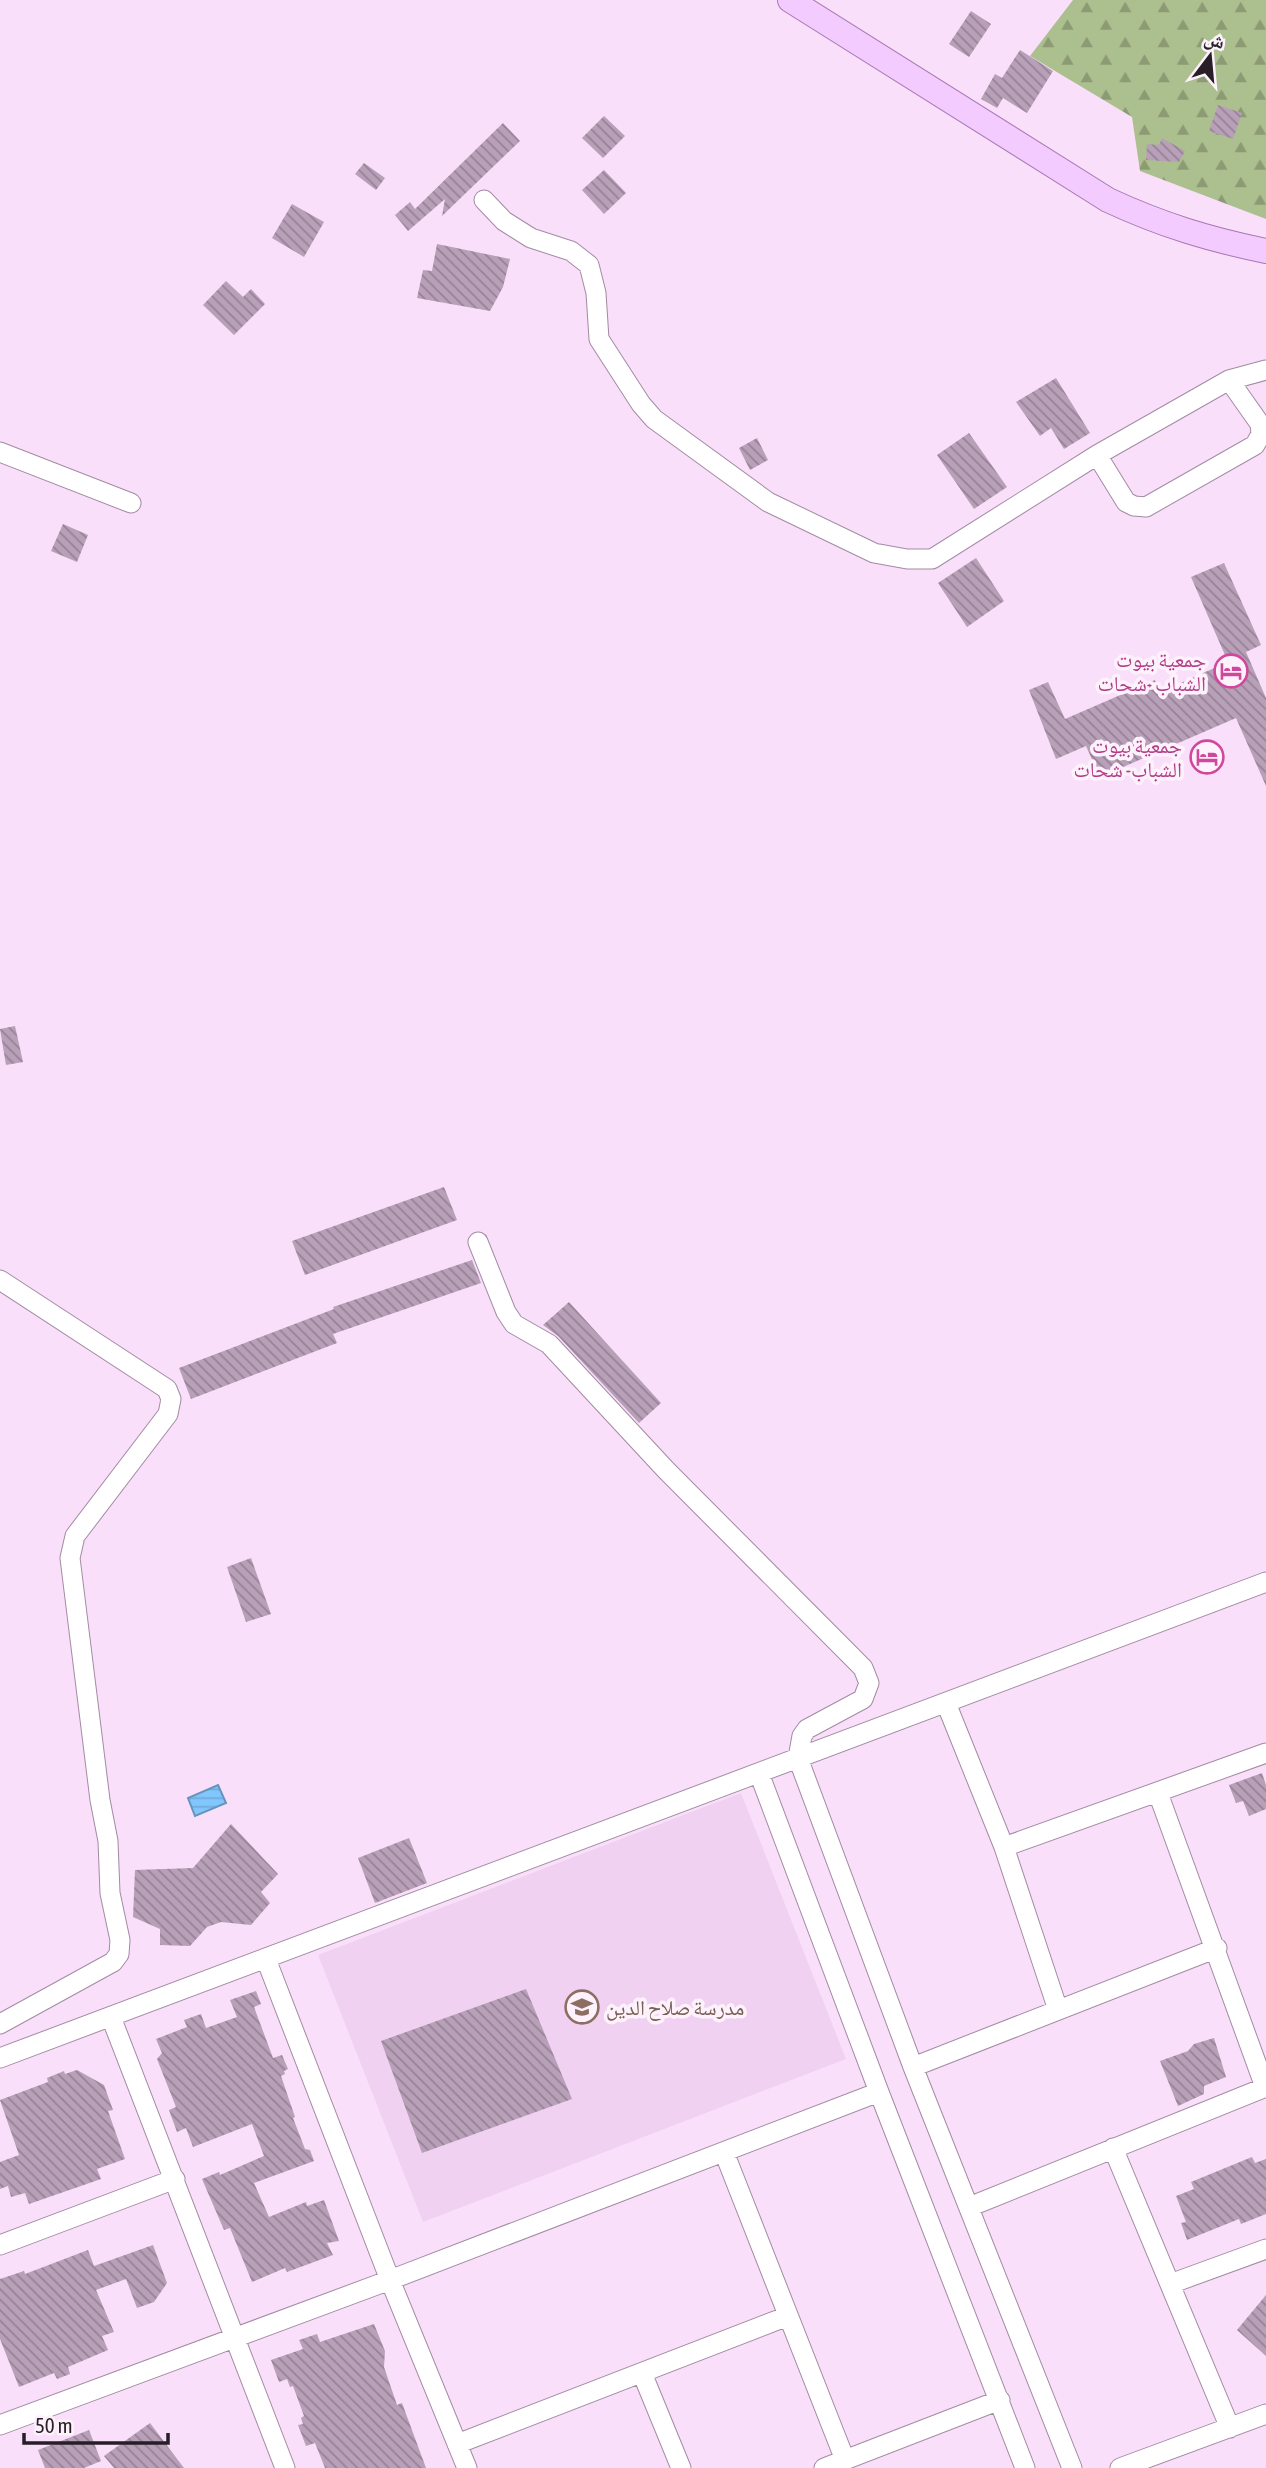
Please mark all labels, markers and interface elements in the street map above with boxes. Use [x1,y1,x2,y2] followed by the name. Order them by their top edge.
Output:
[1175,21,1245,91] north arrow
[1202,26,1227,54] text: ش
[1098,647,1206,696] place label: جمعية بيوت الشباب -شحات
[1212,652,1250,690] hotel icon: جمعية بيوت الشباب -شحات
[1074,733,1182,782] place label: جمعية بيوت الشباب- شحات
[1188,738,1226,776] hotel icon: جمعية بيوت الشباب- شحات
[563,1988,601,2026] school or university icon: مدرسة صلاح الدين
[606,1995,744,2021] place label: مدرسة صلاح الدين
[24,2402,168,2446] scale bar
[35,2413,73,2437] text: 50 m

